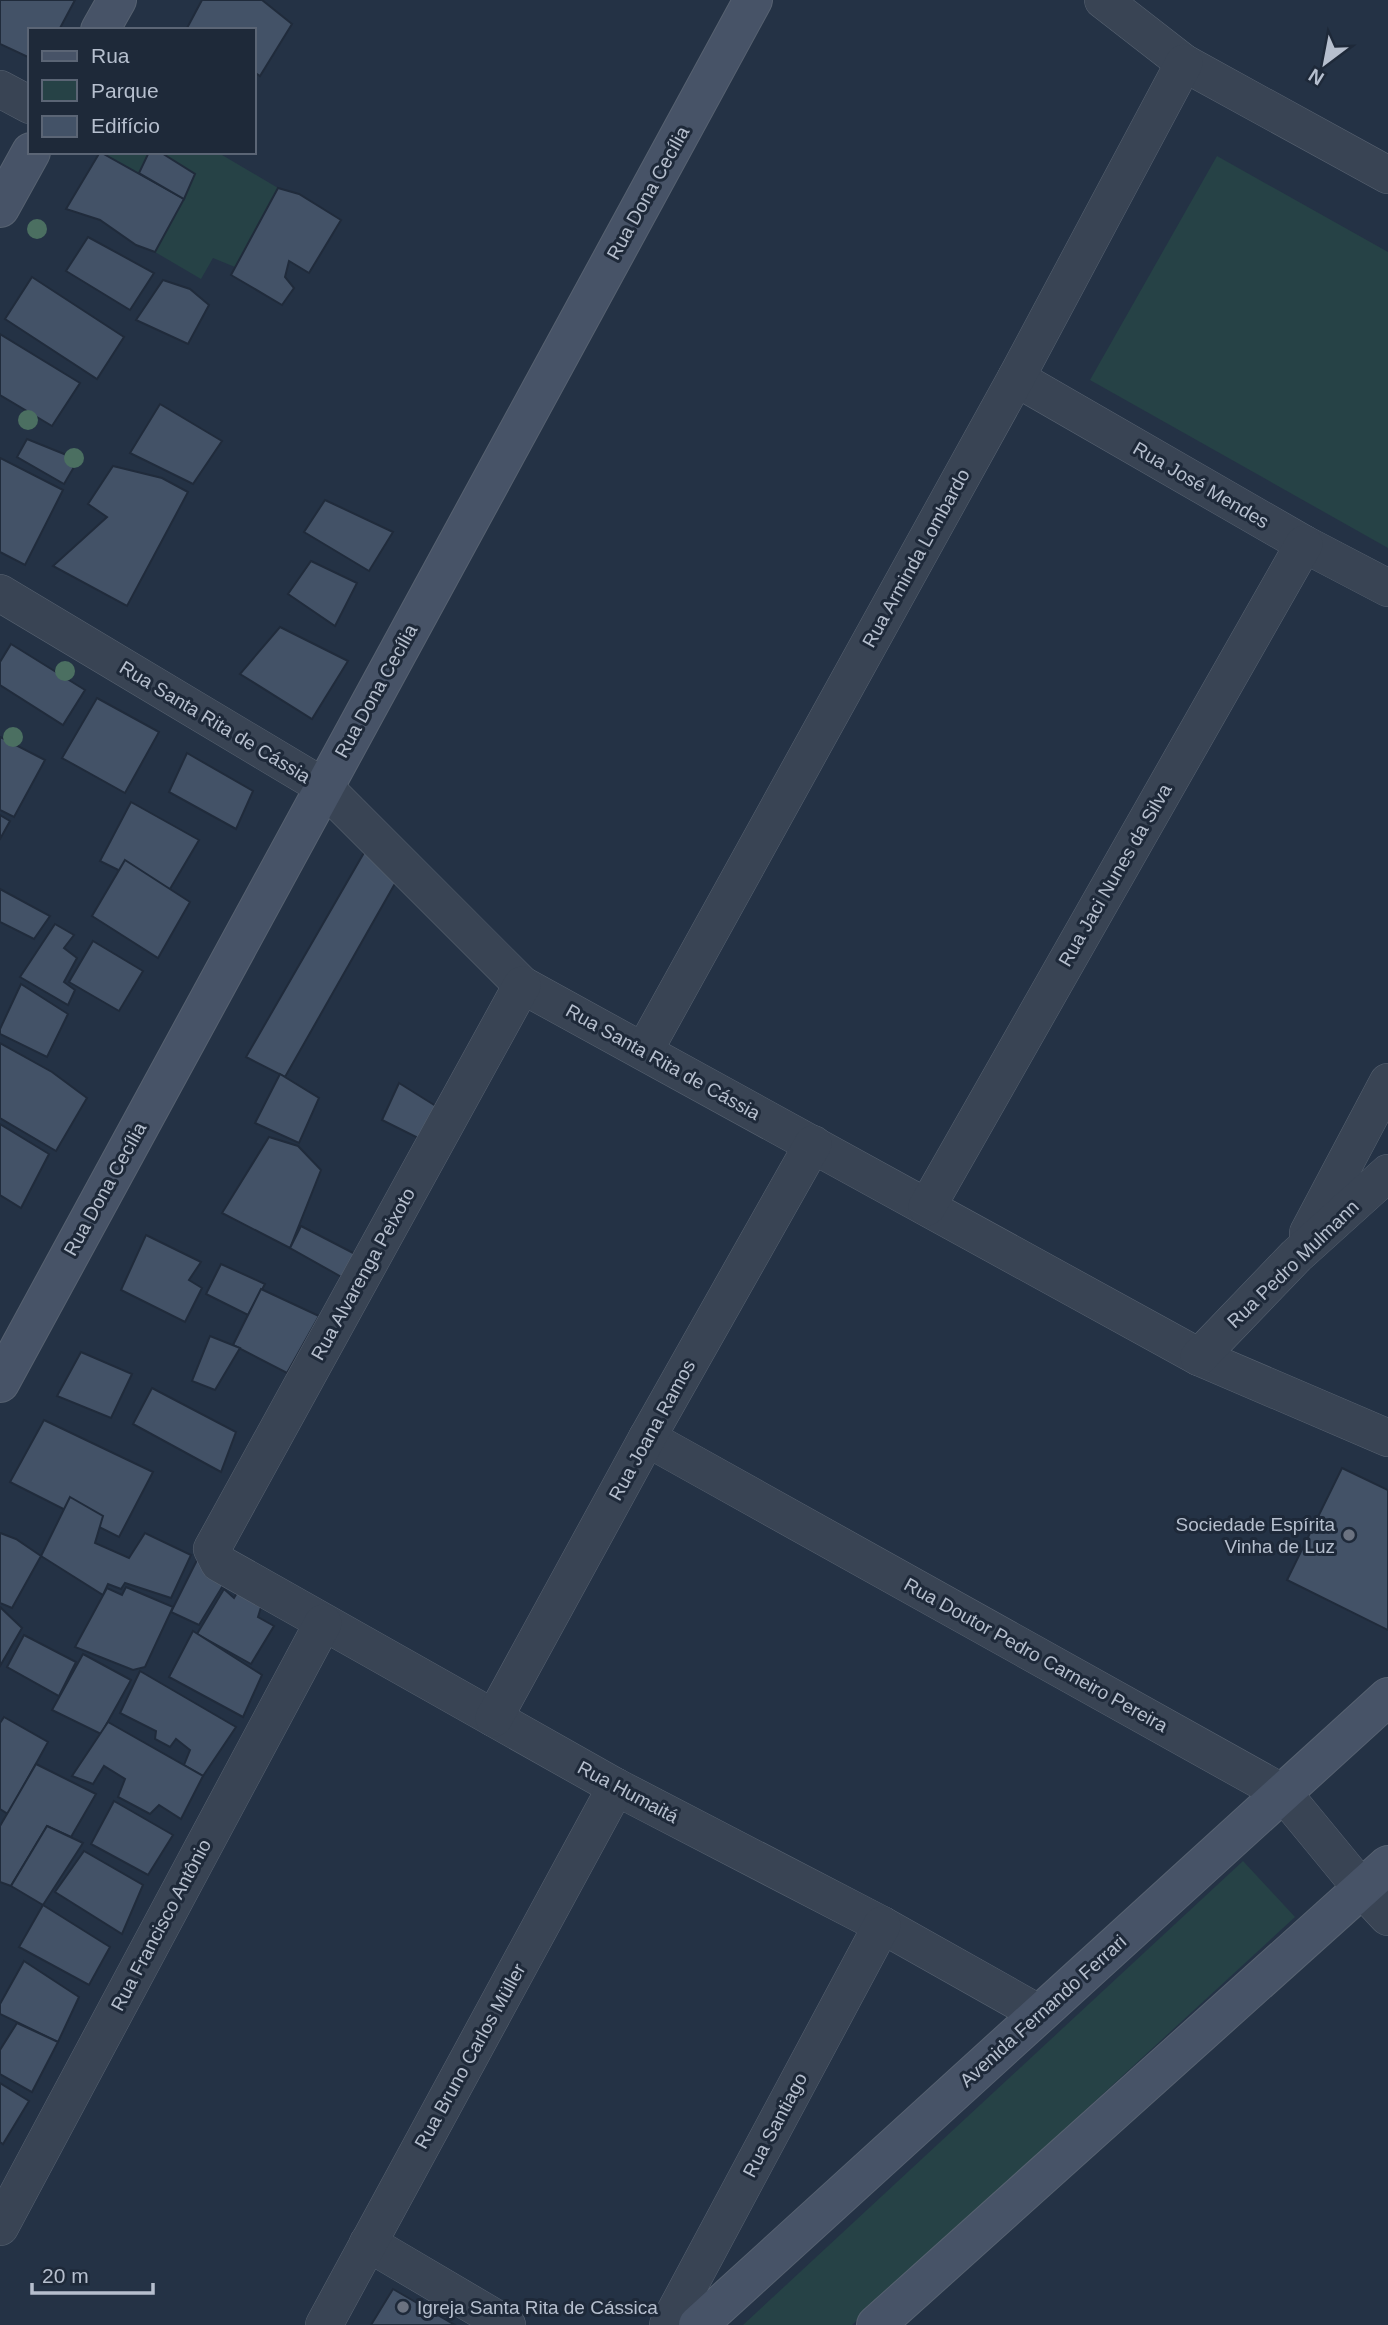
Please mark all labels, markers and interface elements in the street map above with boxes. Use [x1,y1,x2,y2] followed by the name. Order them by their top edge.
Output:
[28,28,256,154] legend
[1290,28,1360,98] north arrow
[91,44,130,67] text: Rua
[1305,64,1328,90] text: N
[91,79,159,102] text: Parque
[91,114,160,137] text: Edifício
[603,122,693,263] street label: Rua Dona Cecília
[1129,438,1273,532] street label: Rua José Mendes
[858,465,974,651] street label: Rua Arminda Lombardo
[331,620,421,761] street label: Rua Dona Cecília
[116,657,314,788] street label: Rua Santa Rita de Cássia
[1054,780,1176,970] street label: Rua Jaci Nunes da Silva
[562,1000,764,1124] street label: Rua Santa Rita de Cássia
[60,1118,150,1259] street label: Rua Dona Cecília
[307,1184,419,1364] street label: Rua Alvarenga Peixoto
[1223,1196,1363,1332] street label: Rua Pedro Mulmann
[605,1356,699,1504] street label: Rua Joana Ramos
[1176,1514,1335,1557] place label: Sociedade Espírita Vinha de Luz
[1341,1527,1357,1543] marker: Sociedade Espírita Vinha de Luz
[901,1574,1172,1737] street label: Rua Doutor Pedro Carneiro Pereira
[574,1757,682,1828] street label: Rua Humaitá
[107,1836,215,2014] street label: Rua Francisco Antônio
[956,1931,1130,2091] street label: Avenida Fernando Ferrari
[410,1959,530,2152] street label: Rua Bruno Carlos Müller
[739,2069,811,2181] street label: Rua Santiago
[32,2252,152,2296] scale bar
[42,2264,89,2287] text: 20 m
[417,2297,658,2318] place label: Igreja Santa Rita de Cássica
[395,2299,411,2315] marker: Igreja Santa Rita de Cássica

